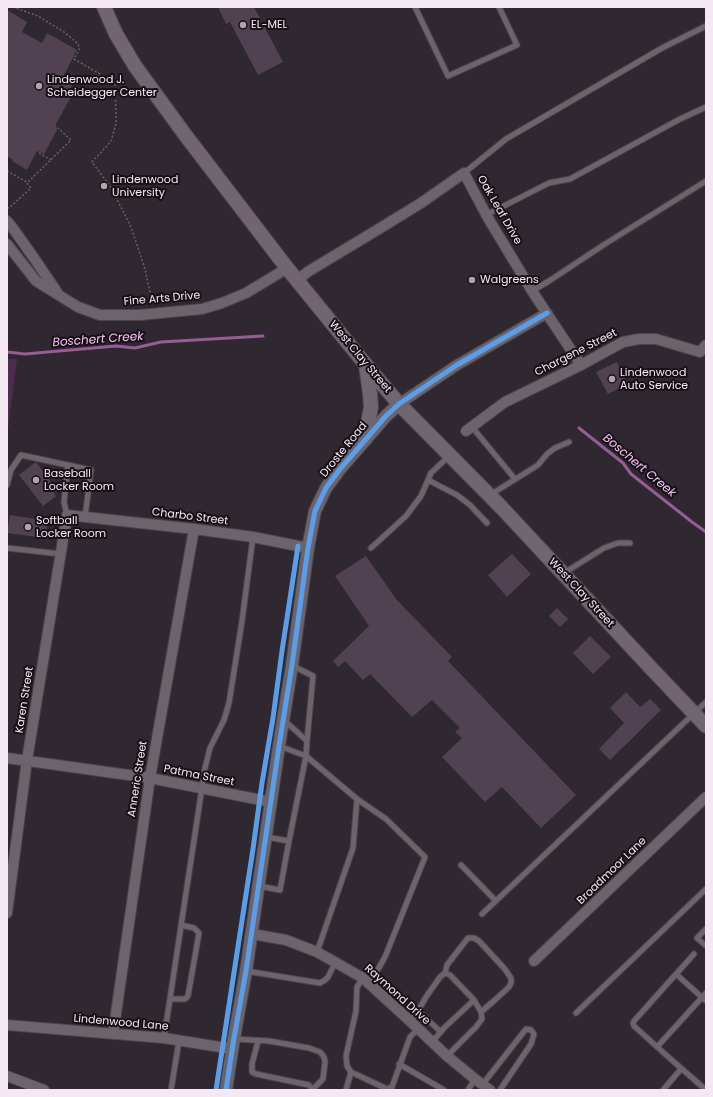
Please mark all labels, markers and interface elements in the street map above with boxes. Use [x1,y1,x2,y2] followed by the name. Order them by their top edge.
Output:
[251,18,287,32] place label: EL-MEL
[238,20,248,30] marker: EL-MEL
[47,73,157,99] place label: Lindenwood J. Scheidegger Center
[34,81,44,91] marker: Lindenwood J. Scheidegger Center
[112,173,178,199] place label: Lindenwood University
[474,173,524,247] street label: Oak Leaf Drive
[99,181,109,191] marker: Lindenwood University
[480,273,539,287] place label: Walgreens
[467,275,477,285] marker: Walgreens
[123,289,201,309] street label: Fine Arts Drive
[326,318,394,396] street label: West Clay Street
[533,327,619,379] street label: Chargene Street
[52,330,144,350] water label: Boschert Creek
[620,366,688,392] place label: Lindenwood Auto Service
[607,374,617,384] marker: Lindenwood Auto Service
[318,420,370,480] street label: Droste Road
[600,431,678,501] water label: Boschert Creek
[44,467,114,493] place label: Baseball Locker Room
[31,475,41,485] marker: Baseball Locker Room
[151,506,229,528] street label: Charbo Street
[36,514,106,540] place label: Softball Locker Room
[23,522,33,532] marker: Softball Locker Room
[545,556,617,630] street label: West Clay Street
[13,666,37,734] street label: Karen Street
[125,740,151,818] street label: Anneric Street
[163,763,235,789] street label: Patma Street
[575,835,649,907] street label: Broadmoor Lane
[361,962,433,1028] street label: Raymond Drive
[73,1012,169,1034] street label: Lindenwood Lane

